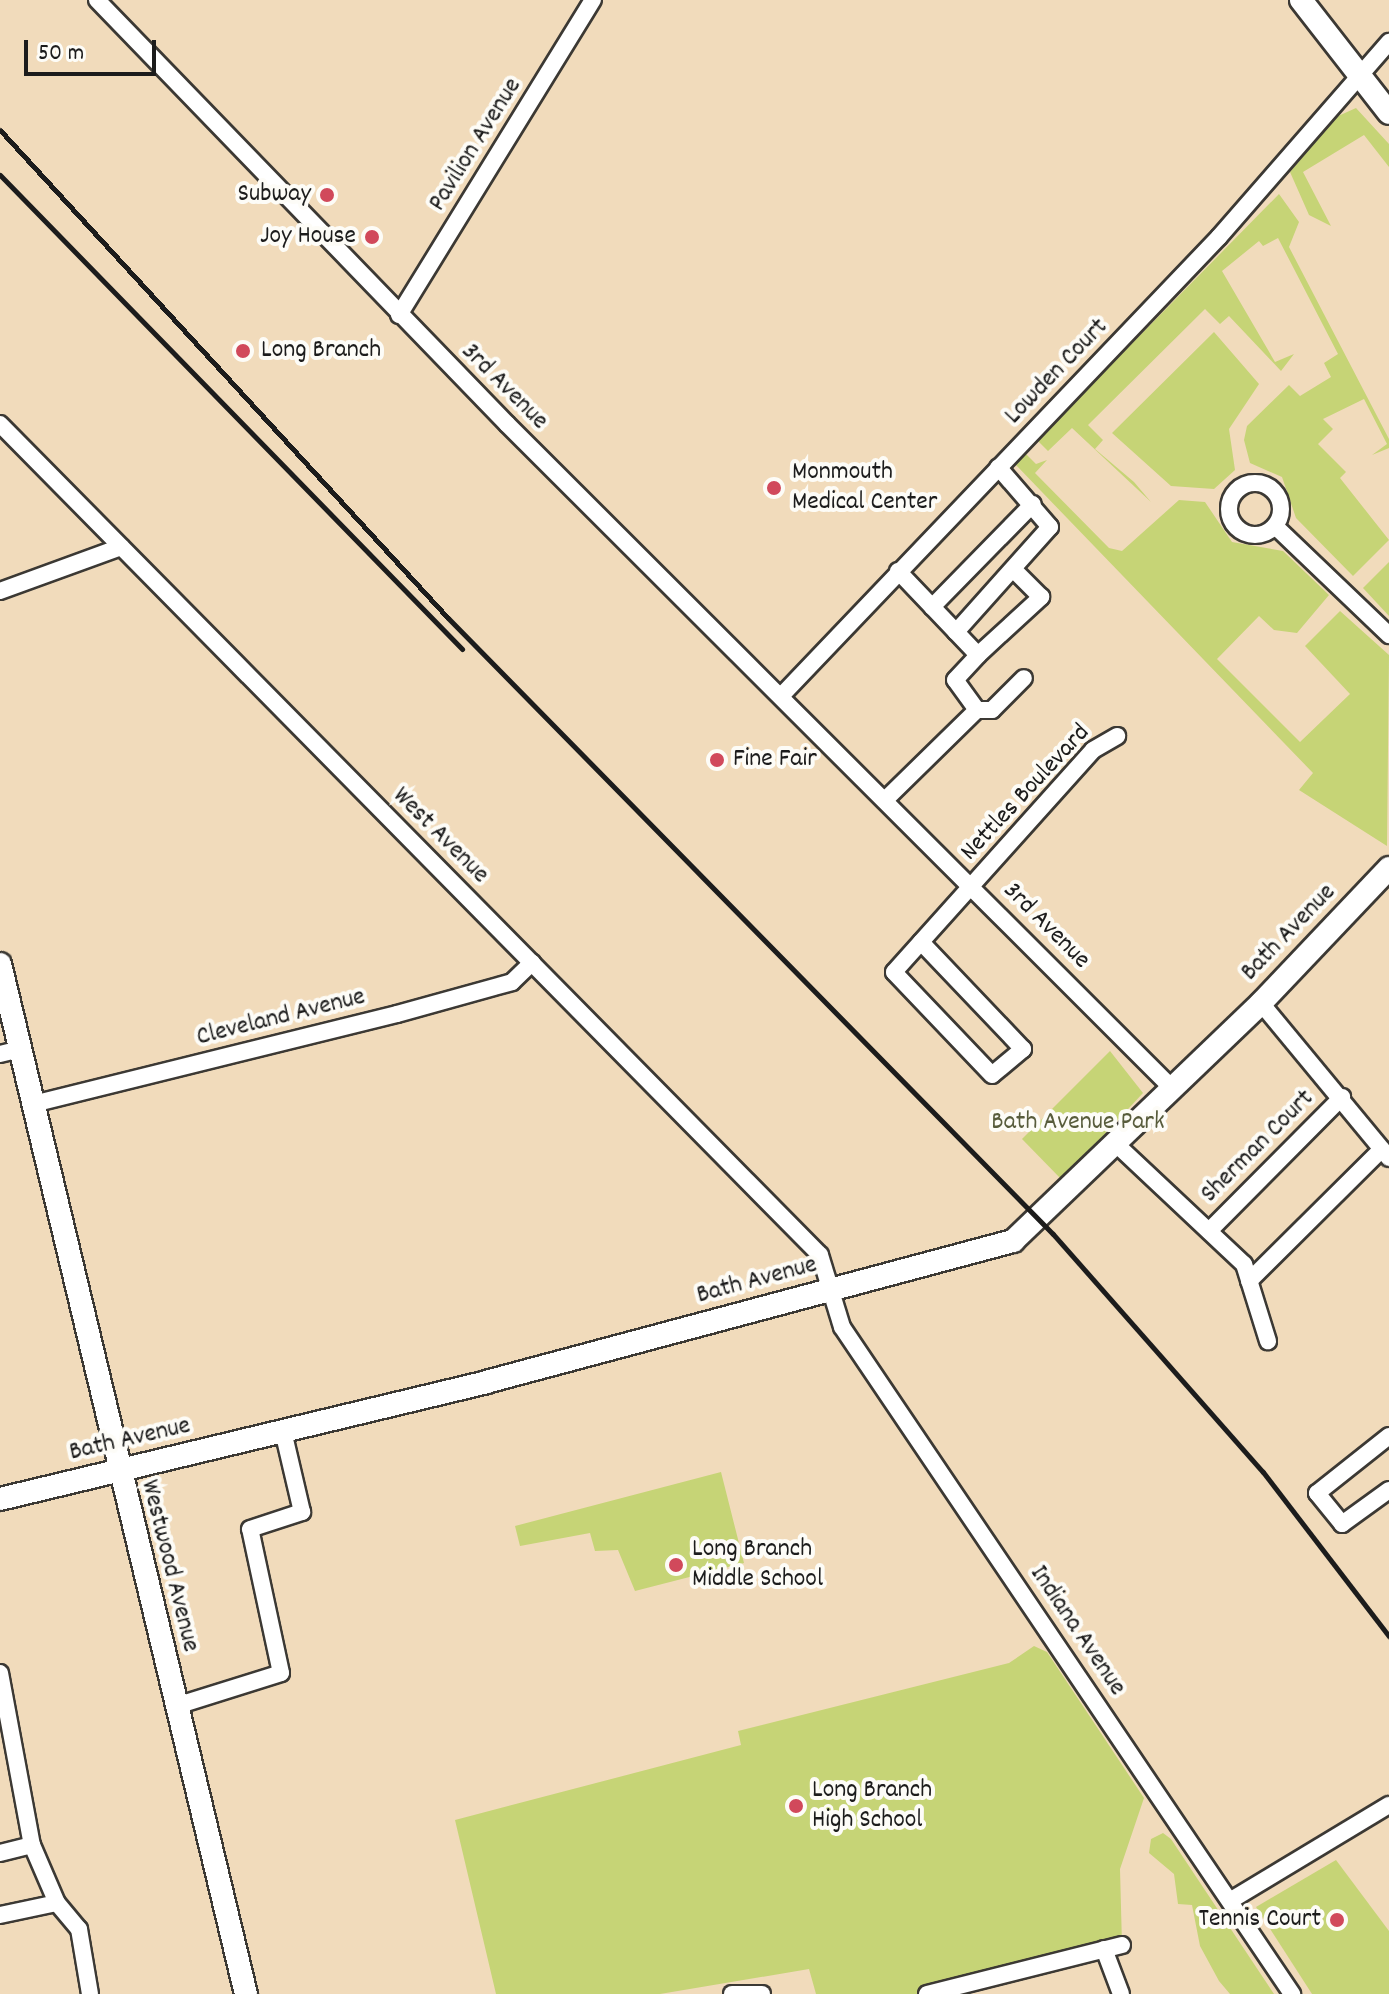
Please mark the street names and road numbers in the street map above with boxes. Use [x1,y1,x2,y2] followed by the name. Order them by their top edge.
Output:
[423,73,529,217] street label: Pavilion Avenue
[999,312,1115,432] street label: Lowden Court
[454,337,554,437] street label: 3rd Avenue
[955,718,1097,868] street label: Nettles Boulevard
[385,781,495,891] street label: West Avenue
[996,876,1096,976] street label: 3rd Avenue
[1235,878,1343,988] street label: Bath Avenue
[194,982,368,1054] street label: Cleveland Avenue
[1195,1084,1321,1210] street label: Sherman Court
[694,1250,820,1312] street label: Bath Avenue
[67,1411,193,1469] street label: Bath Avenue
[133,1477,205,1655] street label: Westwood Avenue
[1022,1560,1132,1702] street label: Indiana Avenue

